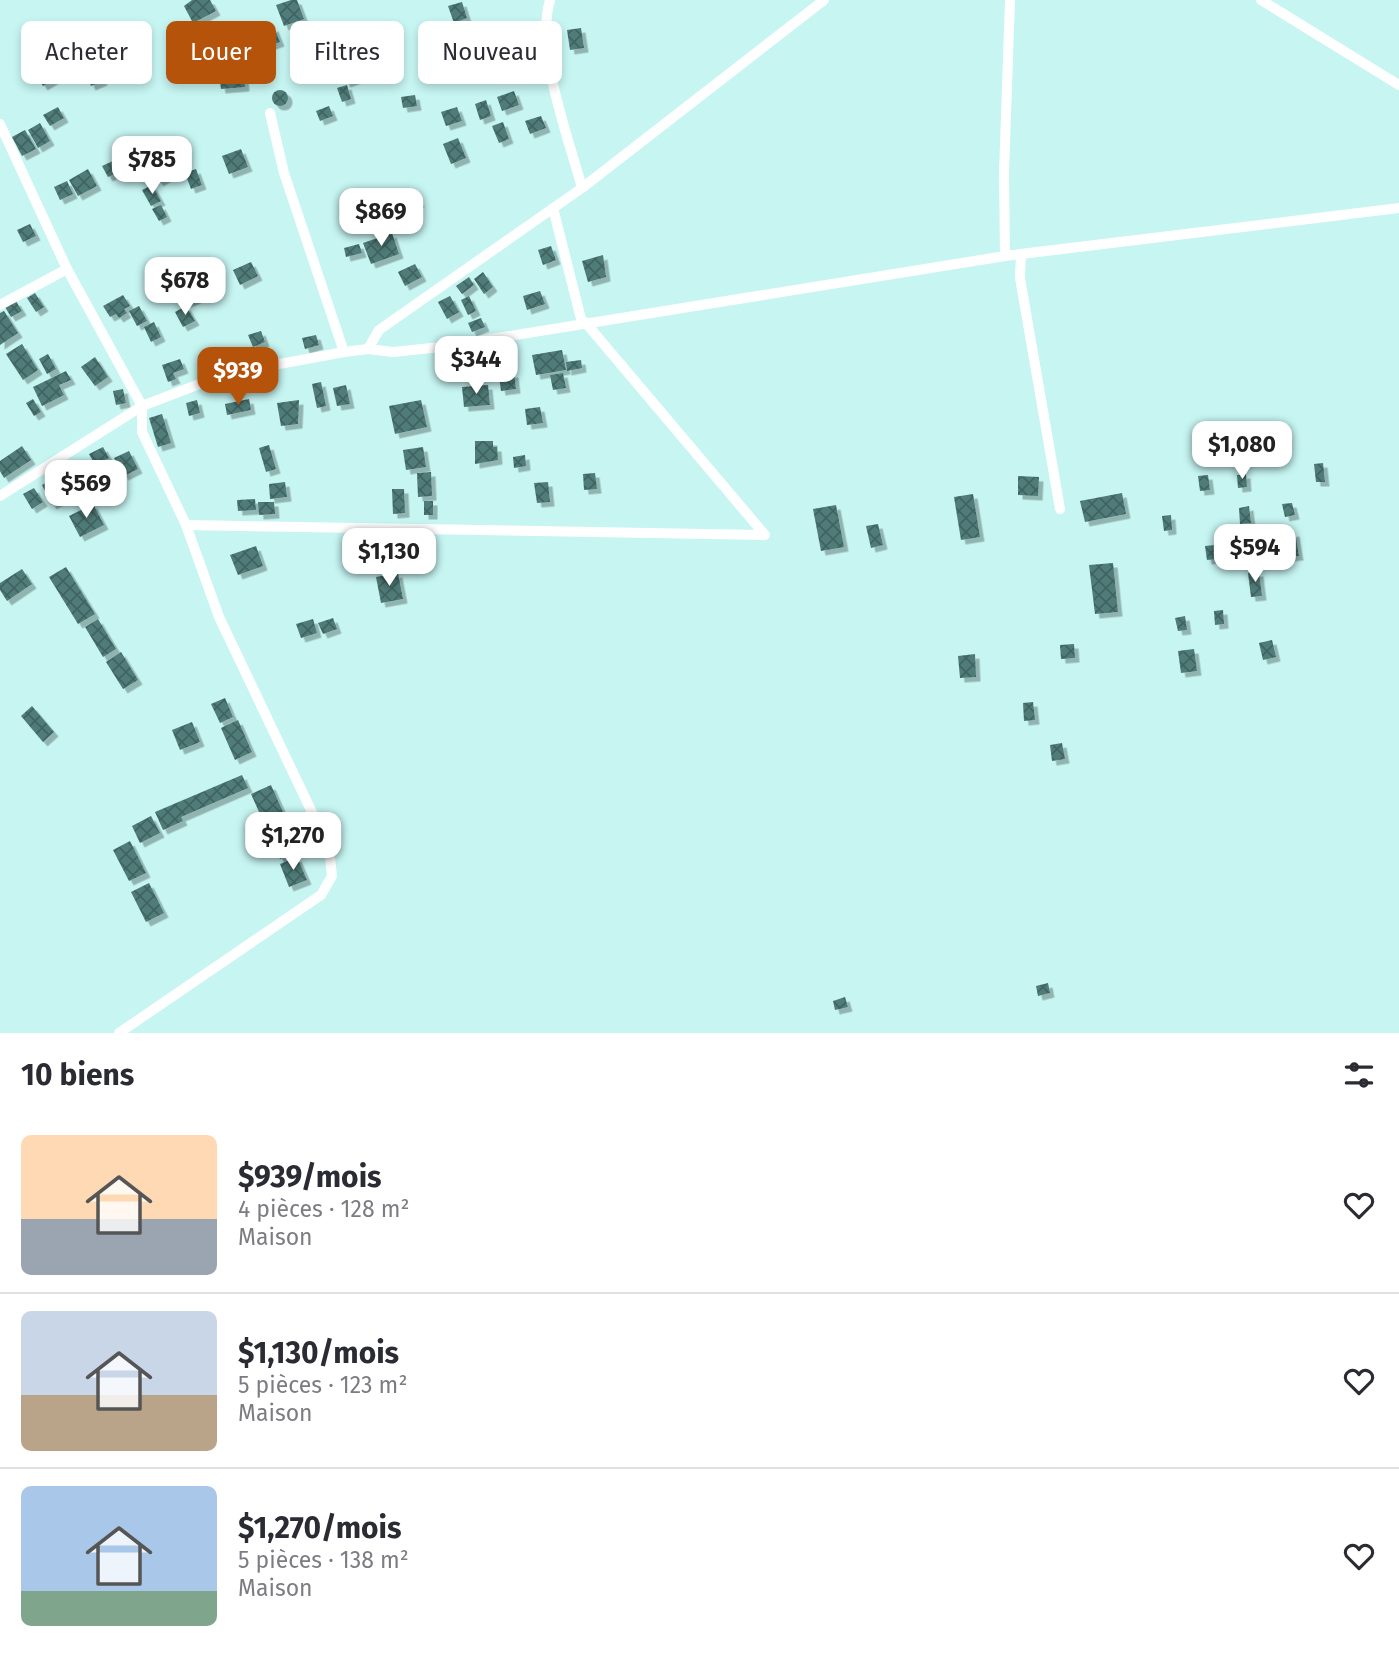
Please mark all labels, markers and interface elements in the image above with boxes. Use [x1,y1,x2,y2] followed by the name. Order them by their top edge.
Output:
[21,21,152,84] chip: Acheter
[166,21,276,84] chip: Louer
[290,21,404,84] chip: Filtres
[418,21,562,84] chip: Nouveau
[111,136,193,196] pin: $785
[128,145,176,173] text: $785
[340,188,422,248] pin: $869
[355,197,407,225] text: $869
[144,258,226,317] pin: $678
[161,266,209,294] text: $678
[435,336,517,396] pin: $344
[451,345,501,373] text: $344
[197,348,279,407] pin: $939
[213,356,263,384] text: $939
[1185,421,1299,481] pin: $1,080
[1208,430,1276,458] text: $1,080
[45,461,127,520] pin: $569
[61,469,111,497] text: $569
[1214,524,1296,584] pin: $594
[332,528,446,588] pin: $1,130
[1230,533,1280,561] text: $594
[358,537,420,565] text: $1,130
[236,812,350,872] pin: $1,270
[261,821,325,849] text: $1,270
[1340,1056,1378,1094] icon: filters
[21,1057,134,1093] text: 10 biens
[238,1159,382,1195] text: $939/mois
[77,1163,161,1247] icon: home
[1340,1186,1378,1224] icon: heart
[238,1195,409,1223] text: 4 pièces · 128 m²
[238,1223,313,1251] text: Maison
[238,1335,399,1371] text: $1,130/mois
[77,1339,161,1423] icon: home
[1340,1362,1378,1400] icon: heart
[238,1371,407,1399] text: 5 pièces · 123 m²
[238,1399,313,1427] text: Maison
[238,1510,402,1546] text: $1,270/mois
[77,1514,161,1598] icon: home
[1340,1537,1378,1575] icon: heart
[238,1546,409,1574] text: 5 pièces · 138 m²
[238,1574,313,1602] text: Maison

